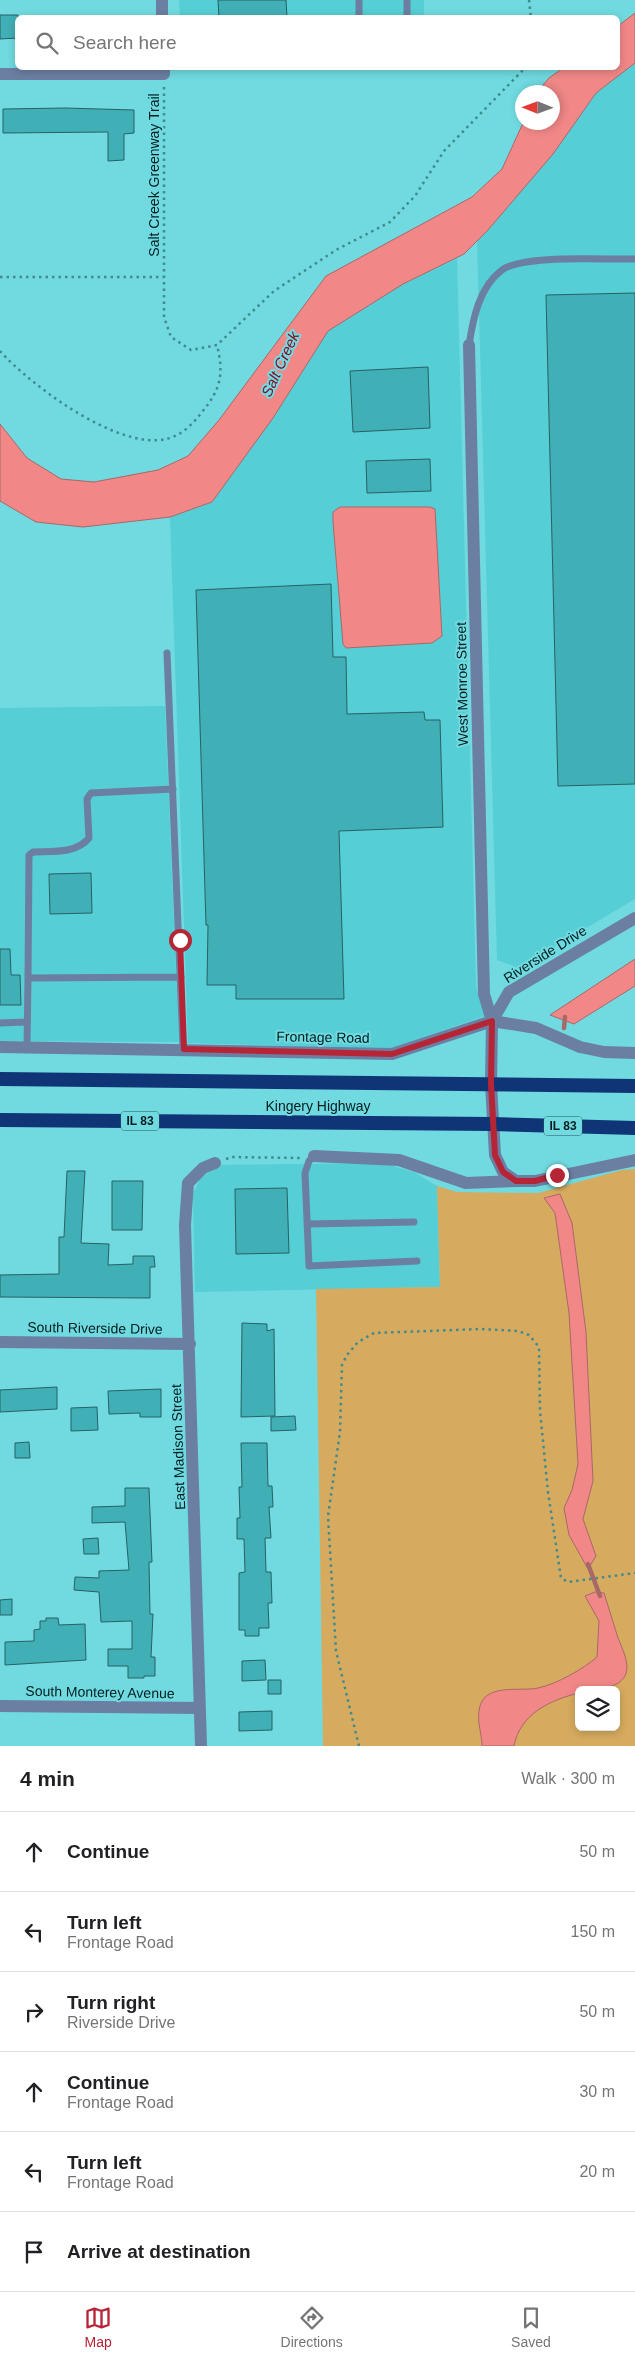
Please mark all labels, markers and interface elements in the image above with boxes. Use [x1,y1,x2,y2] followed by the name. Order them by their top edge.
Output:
[15,15,620,70] search box
[33,29,61,57] icon: search
[73,32,177,53] text: Search here
[515,85,560,130] north arrow
[146,93,162,257] street label: Salt Creek Greenway Trail
[257,327,303,399] water label: Salt Creek
[453,622,471,746] street label: West Monroe Street
[501,922,590,986] street label: Riverside Drive
[169,929,192,952] route start
[276,1028,370,1046] street label: Frontage Road
[265,1098,371,1114] street label: Kingery Highway
[121,1112,159,1130] road number: IL 83
[544,1116,582,1136] road number: IL 83
[546,1164,569,1187] route end
[27,1319,163,1337] street label: South Riverside Drive
[168,1384,188,1510] street label: East Madison Street
[25,1683,175,1701] street label: South Monterey Avenue
[575,1686,620,1731] map controls
[575,1686,620,1731] button: layers
[20,1767,75,1790] text: 4 min
[521,1770,615,1787] text: Walk · 300 m
[20,1838,48,1866] icon: ahead
[67,1841,149,1862] text: Continue
[579,1843,615,1860] text: 50 m
[67,1912,142,1933] text: Turn left
[20,1918,48,1946] icon: left
[571,1923,615,1940] text: 150 m
[67,1934,174,1951] text: Frontage Road
[67,1992,155,2013] text: Turn right
[20,1998,48,2026] icon: right
[579,2003,615,2020] text: 50 m
[67,2014,175,2031] text: Riverside Drive
[67,2072,149,2093] text: Continue
[20,2078,48,2106] icon: ahead
[579,2083,615,2100] text: 30 m
[67,2094,174,2111] text: Frontage Road
[67,2152,142,2173] text: Turn left
[20,2158,48,2186] icon: left
[579,2163,615,2180] text: 20 m
[67,2174,174,2191] text: Frontage Road
[20,2238,48,2266] icon: arrive
[67,2241,251,2262] text: Arrive at destination
[84,2304,112,2350] tab: Map
[281,2304,343,2350] tab: Directions
[511,2304,551,2350] tab: Saved

